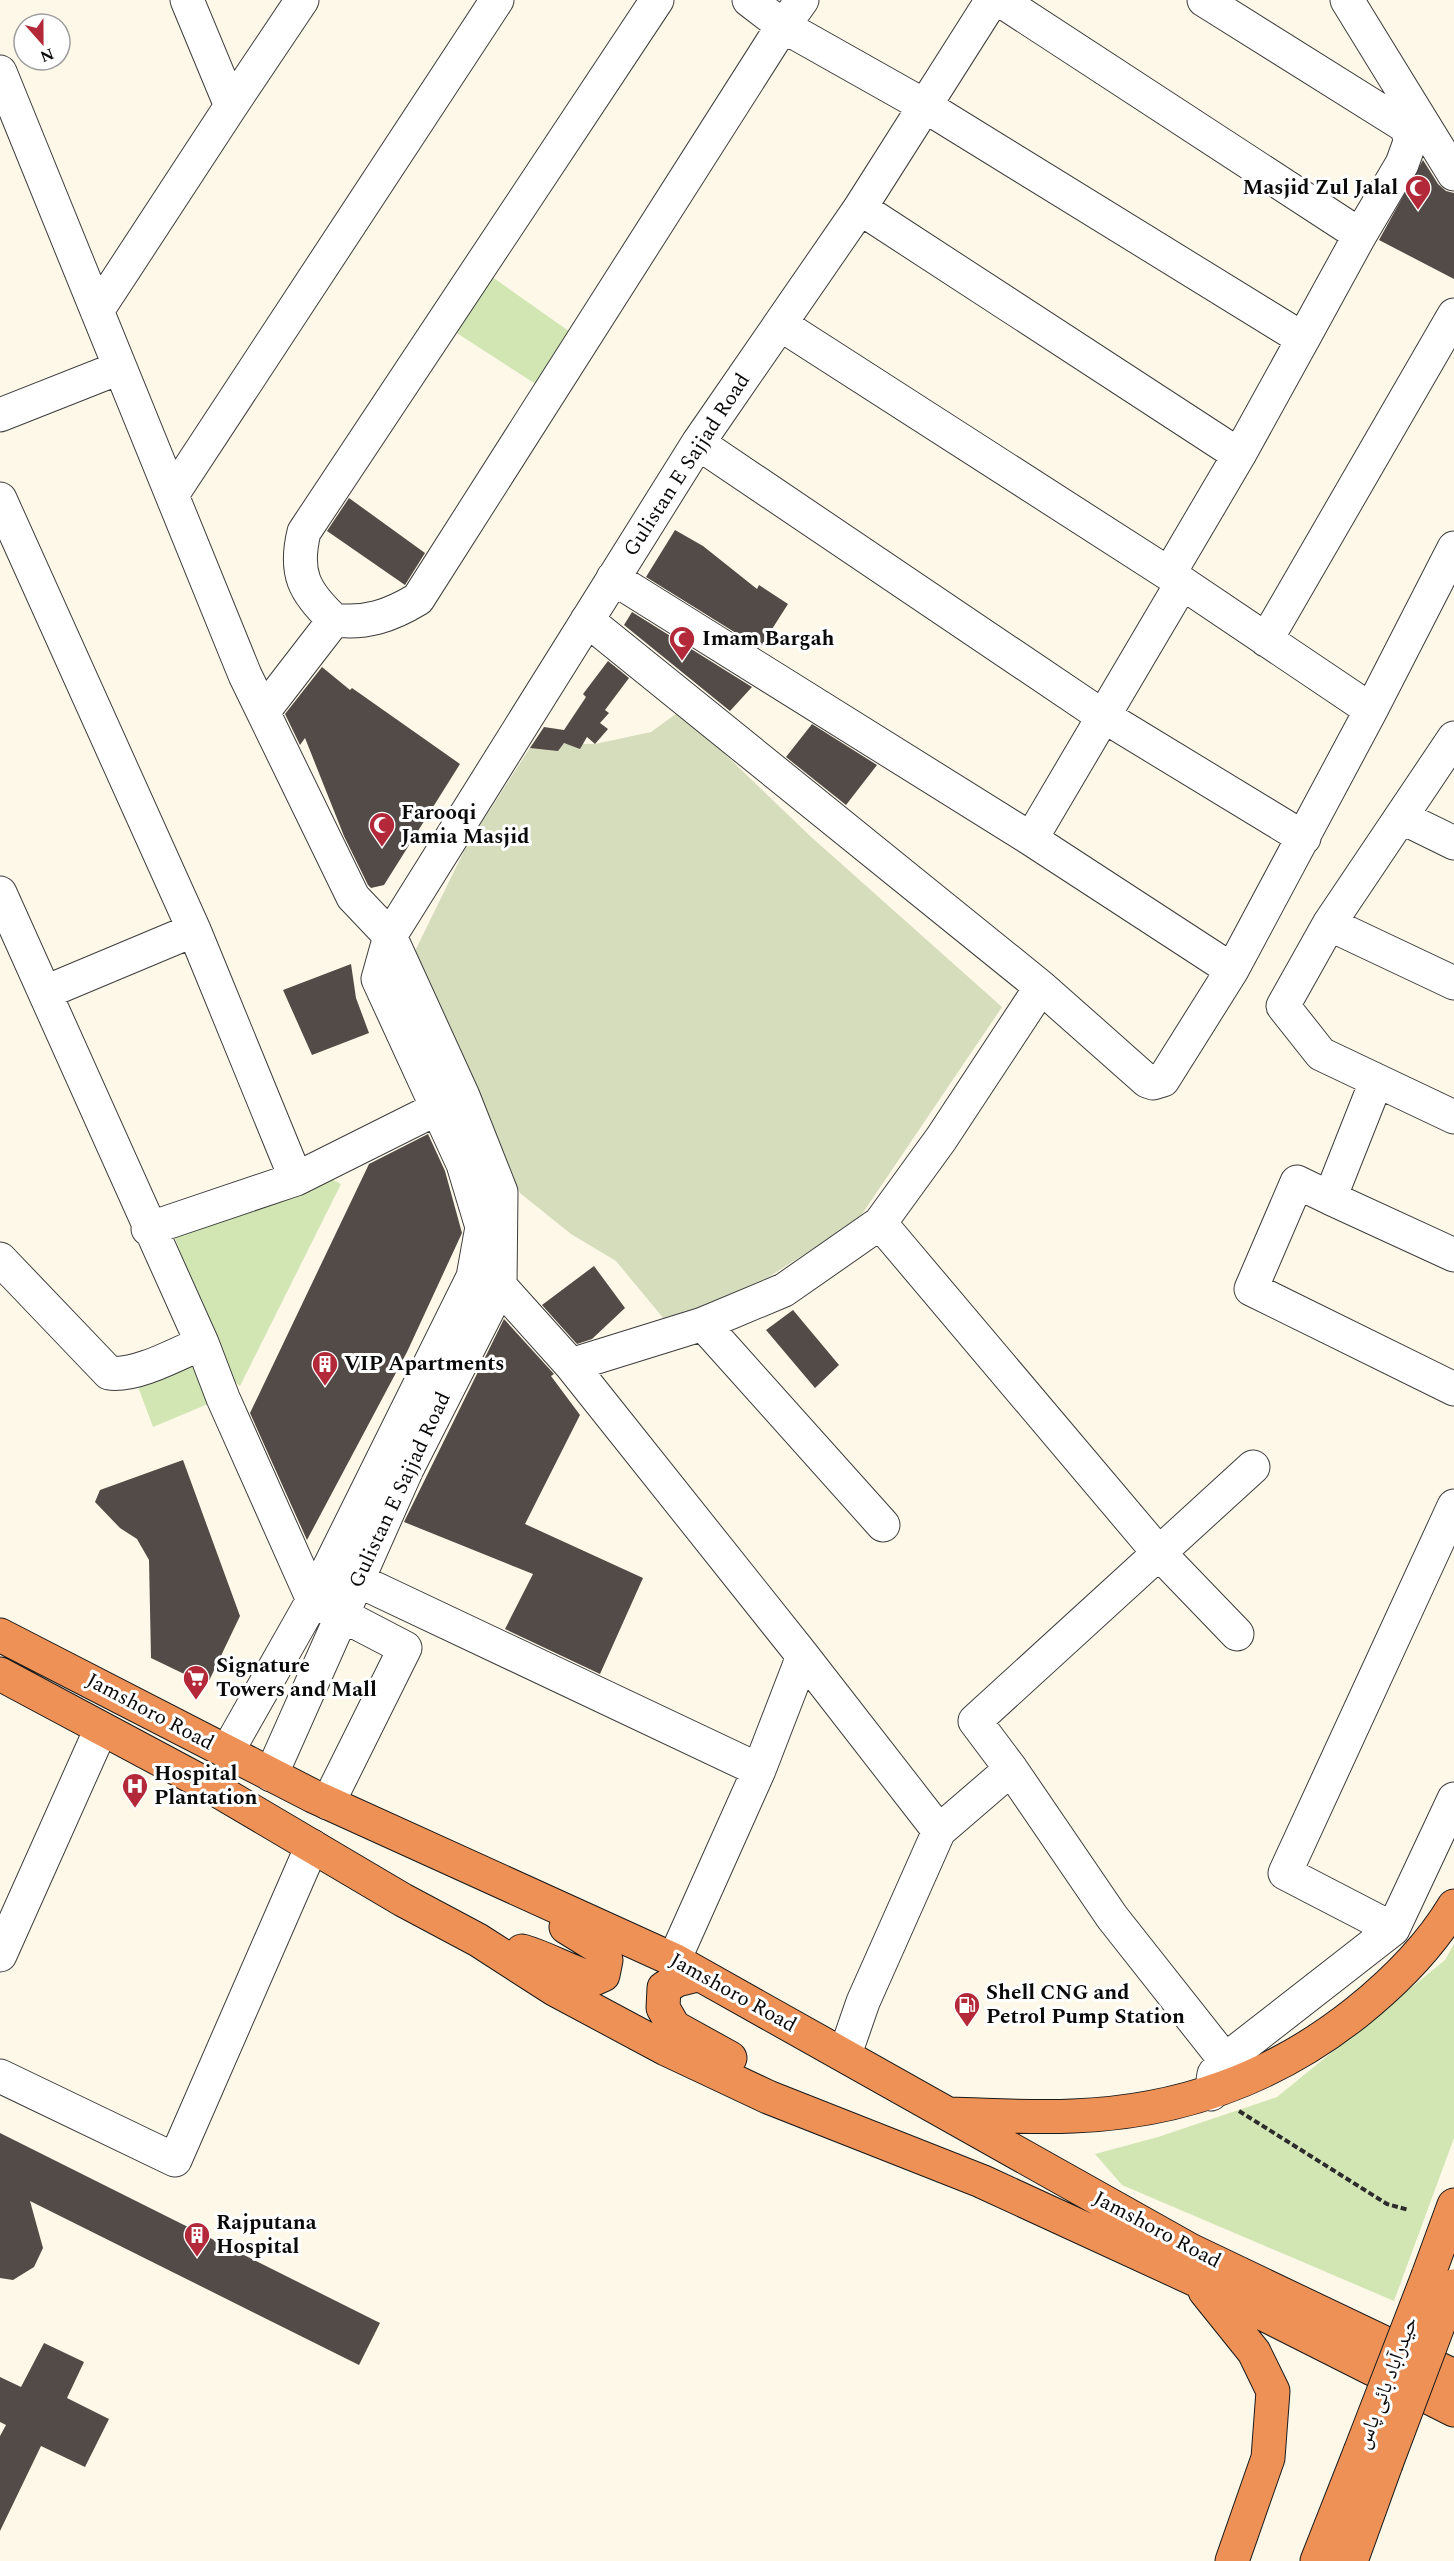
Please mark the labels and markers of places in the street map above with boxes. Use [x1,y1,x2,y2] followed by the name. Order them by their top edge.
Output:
[1243,172,1398,204] place label: Masjid Zul Jalal
[1403,173,1433,211] mosque icon: Masjid Zul Jalal
[702,623,834,655] place label: Imam Bargah
[667,624,697,662] mosque icon: Imam Bargah
[401,797,530,853] place label: Farooqi Jamia Masjid
[367,810,397,848] mosque icon: Farooqi Jamia Masjid
[344,1348,505,1380] place label: VIP Apartments
[310,1349,340,1387] building icon: VIP Apartments
[216,1650,377,1706] place label: Signature Towers and Mall
[181,1663,211,1701] supermarket icon: Signature Towers and Mall
[154,1758,258,1814] place label: Hospital Plantation
[120,1771,150,1809] hospital icon: Hospital Plantation
[986,1977,1185,2033] place label: Shell CNG and Petrol Pump Station
[952,1990,982,2028] fuel station icon: Shell CNG and Petrol Pump Station
[216,2207,317,2263] place label: Rajputana Hospital
[182,2220,212,2258] building icon: Rajputana Hospital

